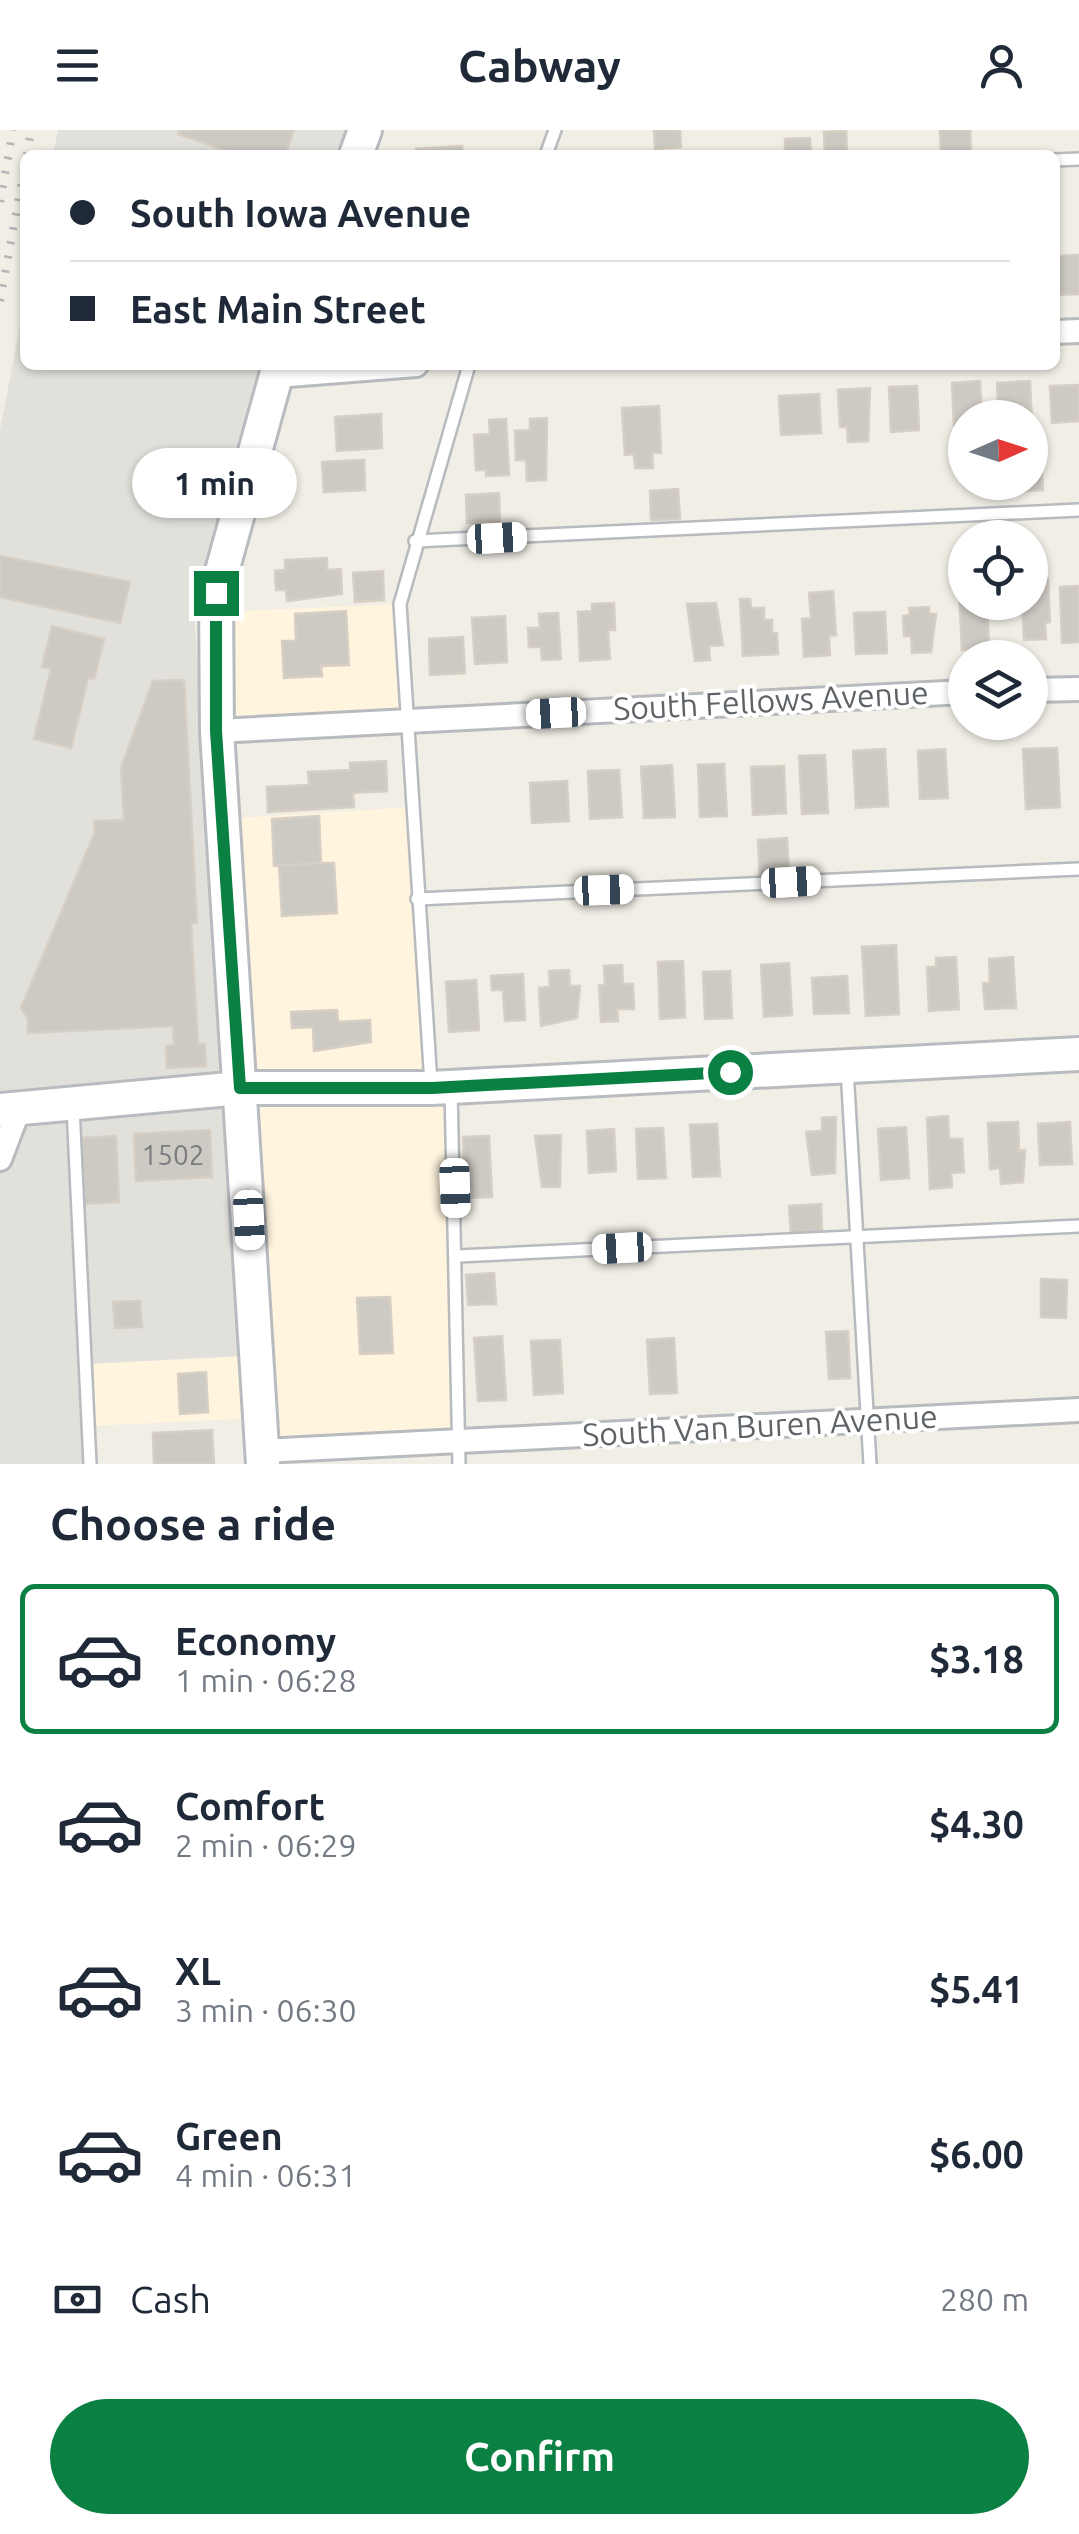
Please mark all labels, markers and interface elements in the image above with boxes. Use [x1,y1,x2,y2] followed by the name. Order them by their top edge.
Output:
[50,38,105,93] icon: menu
[974,38,1029,93] icon: person
[458,40,621,91] text: Cabway
[130,192,471,234] text: South Iowa Avenue
[130,288,426,330] text: East Main Street
[948,400,1048,500] north arrow
[948,400,1048,740] map controls
[134,448,298,518] callout: 1 min
[174,465,255,501] text: 1 min
[948,520,1048,620] button: locate
[466,521,528,555] car
[194,571,239,616] route end
[948,640,1048,740] button: layers
[612,674,930,726] street label: South Fellows Avenue
[525,696,587,730] car
[760,865,822,899] car
[573,874,635,906] car
[708,1050,753,1095] route start
[141,1139,205,1170] house number: 1502
[439,1157,471,1219] car
[232,1189,266,1251] car
[591,1231,653,1265] car
[581,1398,938,1452] street label: South Van Buren Avenue
[50,1498,336,1549] text: Choose a ride
[55,1614,145,1704] icon: car
[175,1620,336,1662] text: Economy
[929,1638,1024,1680] text: $3.18
[175,1662,357,1698] text: 1 min · 06:28
[55,1779,145,1869] icon: car
[175,1785,325,1827] text: Comfort
[929,1803,1024,1845] text: $4.30
[175,1827,357,1863] text: 2 min · 06:29
[55,1944,145,2034] icon: car
[175,1950,221,1992] text: XL
[929,1968,1024,2010] text: $5.41
[175,1992,357,2028] text: 3 min · 06:30
[55,2109,145,2199] icon: car
[175,2115,283,2157] text: Green
[929,2133,1024,2175] text: $6.00
[175,2157,357,2193] text: 4 min · 06:31
[50,2272,105,2327] icon: cash
[130,2278,211,2320] text: Cash
[940,2281,1029,2317] text: 280 m
[50,2399,1029,2514] button: Confirm

